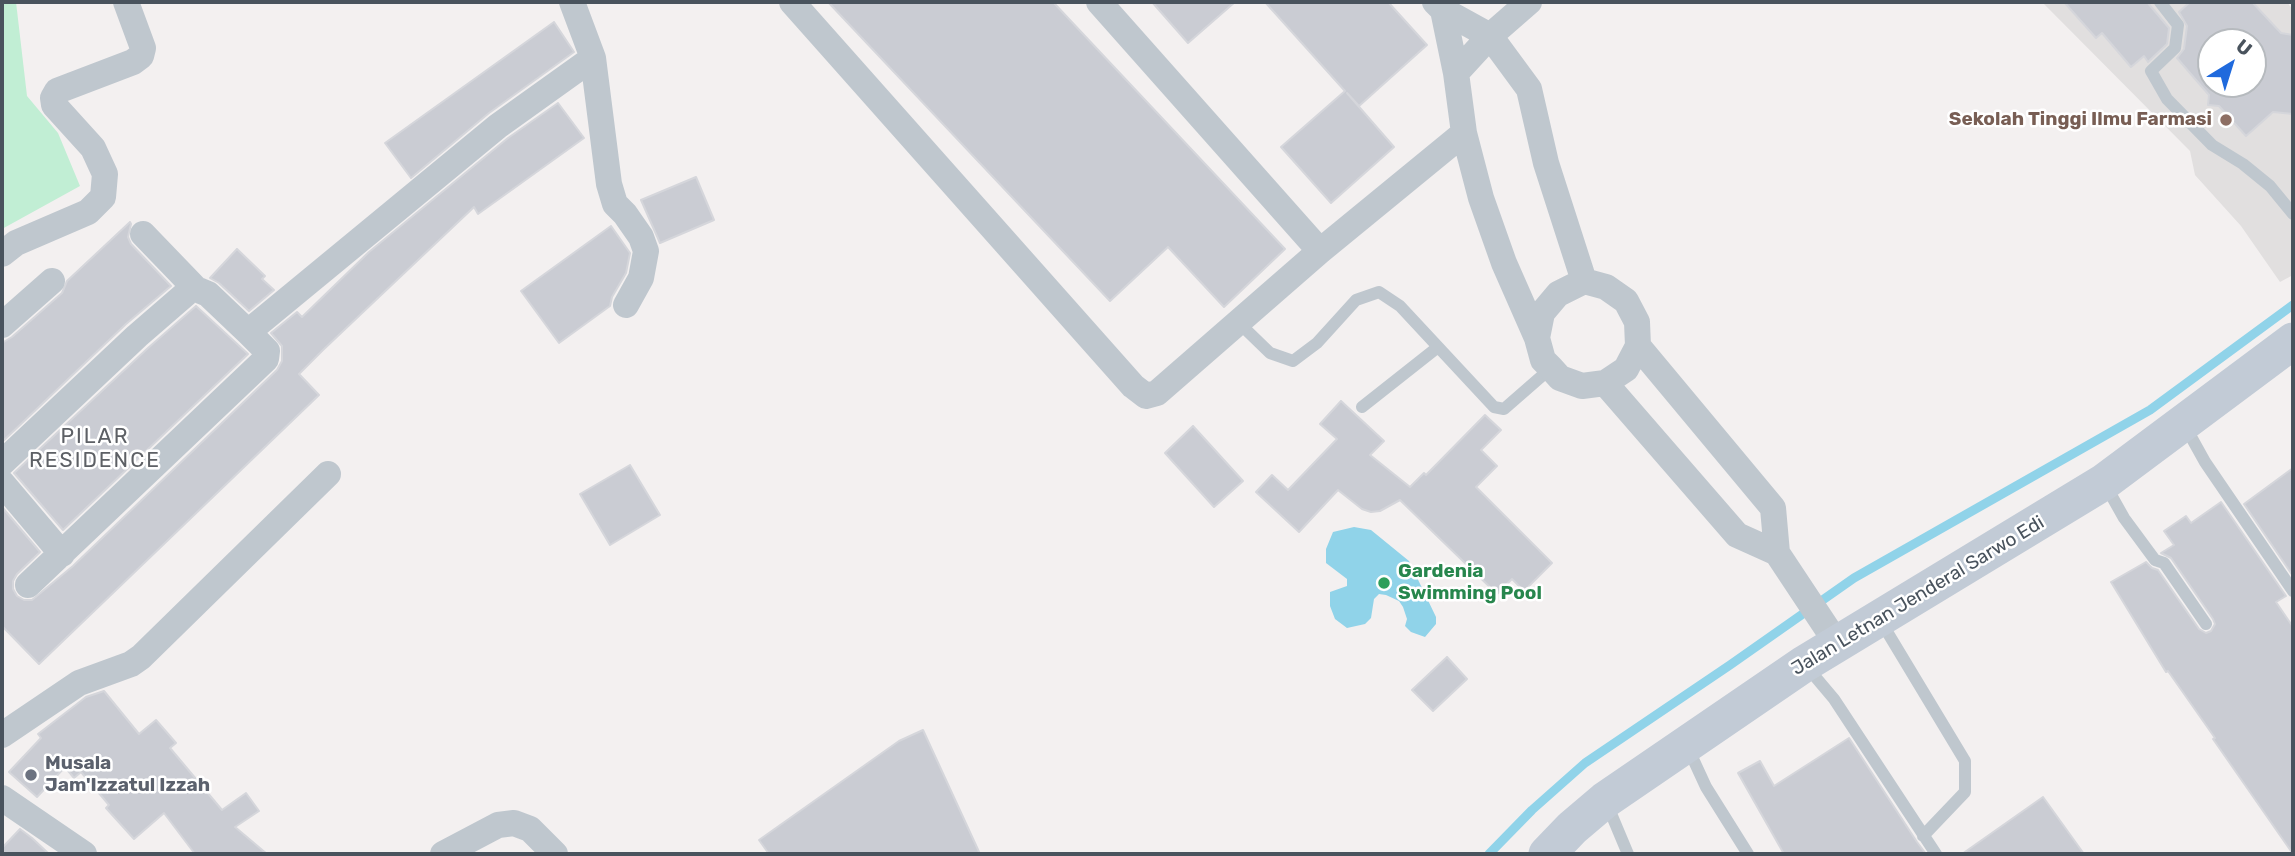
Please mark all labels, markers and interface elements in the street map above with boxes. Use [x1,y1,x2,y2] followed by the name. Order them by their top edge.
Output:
[2197,28,2267,98] north arrow
[2231,34,2257,61] text: U
[1949,109,2212,131] place label: Sekolah Tinggi Ilmu Farmasi
[2218,112,2234,128] marker: Sekolah Tinggi Ilmu Farmasi
[30,424,160,474] district label: PILAR RESIDENCE
[1788,511,2048,681] street label: Jalan Letnan Jenderal Sarwo Edi
[1398,561,1542,605] place label: Gardenia Swimming Pool
[1376,575,1392,591] marker: Gardenia Swimming Pool
[45,753,210,797] place label: Musala Jam'Izzatul Izzah
[23,767,39,783] marker: Musala Jam'Izzatul Izzah

